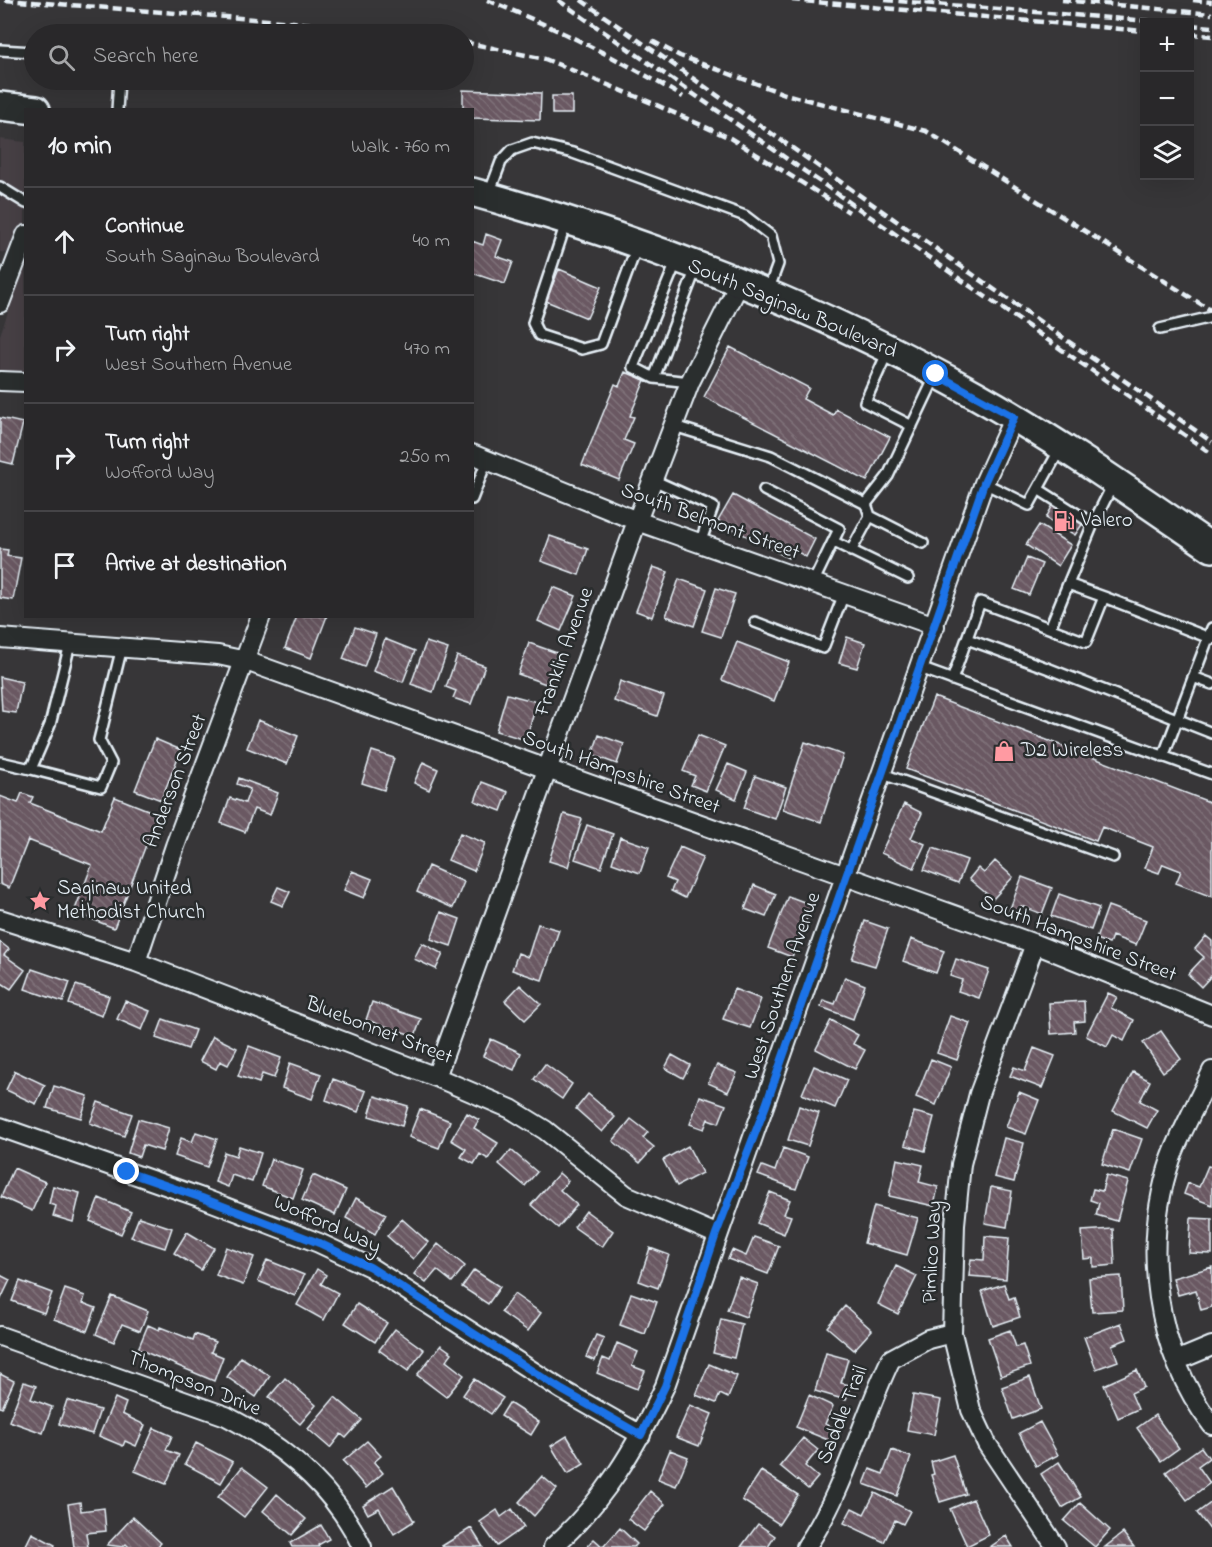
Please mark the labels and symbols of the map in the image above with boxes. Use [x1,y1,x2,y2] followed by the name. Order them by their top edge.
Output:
[682,251,902,369] street label: South Saginaw Boulevard
[922,360,948,386] route start
[616,476,804,568] street label: South Belmont Street
[1080,506,1133,536] place label: Valero
[1052,509,1076,533] fuel station icon: Valero
[527,583,602,722] street label: Franklin Avenue
[137,710,215,852] street label: Anderson Street
[518,723,724,823] street label: South Hampshire Street
[1020,736,1123,766] place label: D2 Wireless
[992,739,1016,763] shop icon: D2 Wireless
[57,874,205,928] place label: Saginaw United Methodist Church
[737,888,829,1084] street label: West Southern Avenue
[975,888,1181,990] street label: South Hampshire Street
[28,889,52,913] place icon: Saginaw United Methodist Church
[300,989,457,1073] street label: Bluebonnet Street
[113,1158,139,1184] route end
[268,1188,386,1264] street label: Wofford Way
[915,1200,953,1304] street label: Pimlico Way
[123,1344,266,1425] street label: Thompson Drive
[810,1361,876,1469] street label: Saddle Trail

